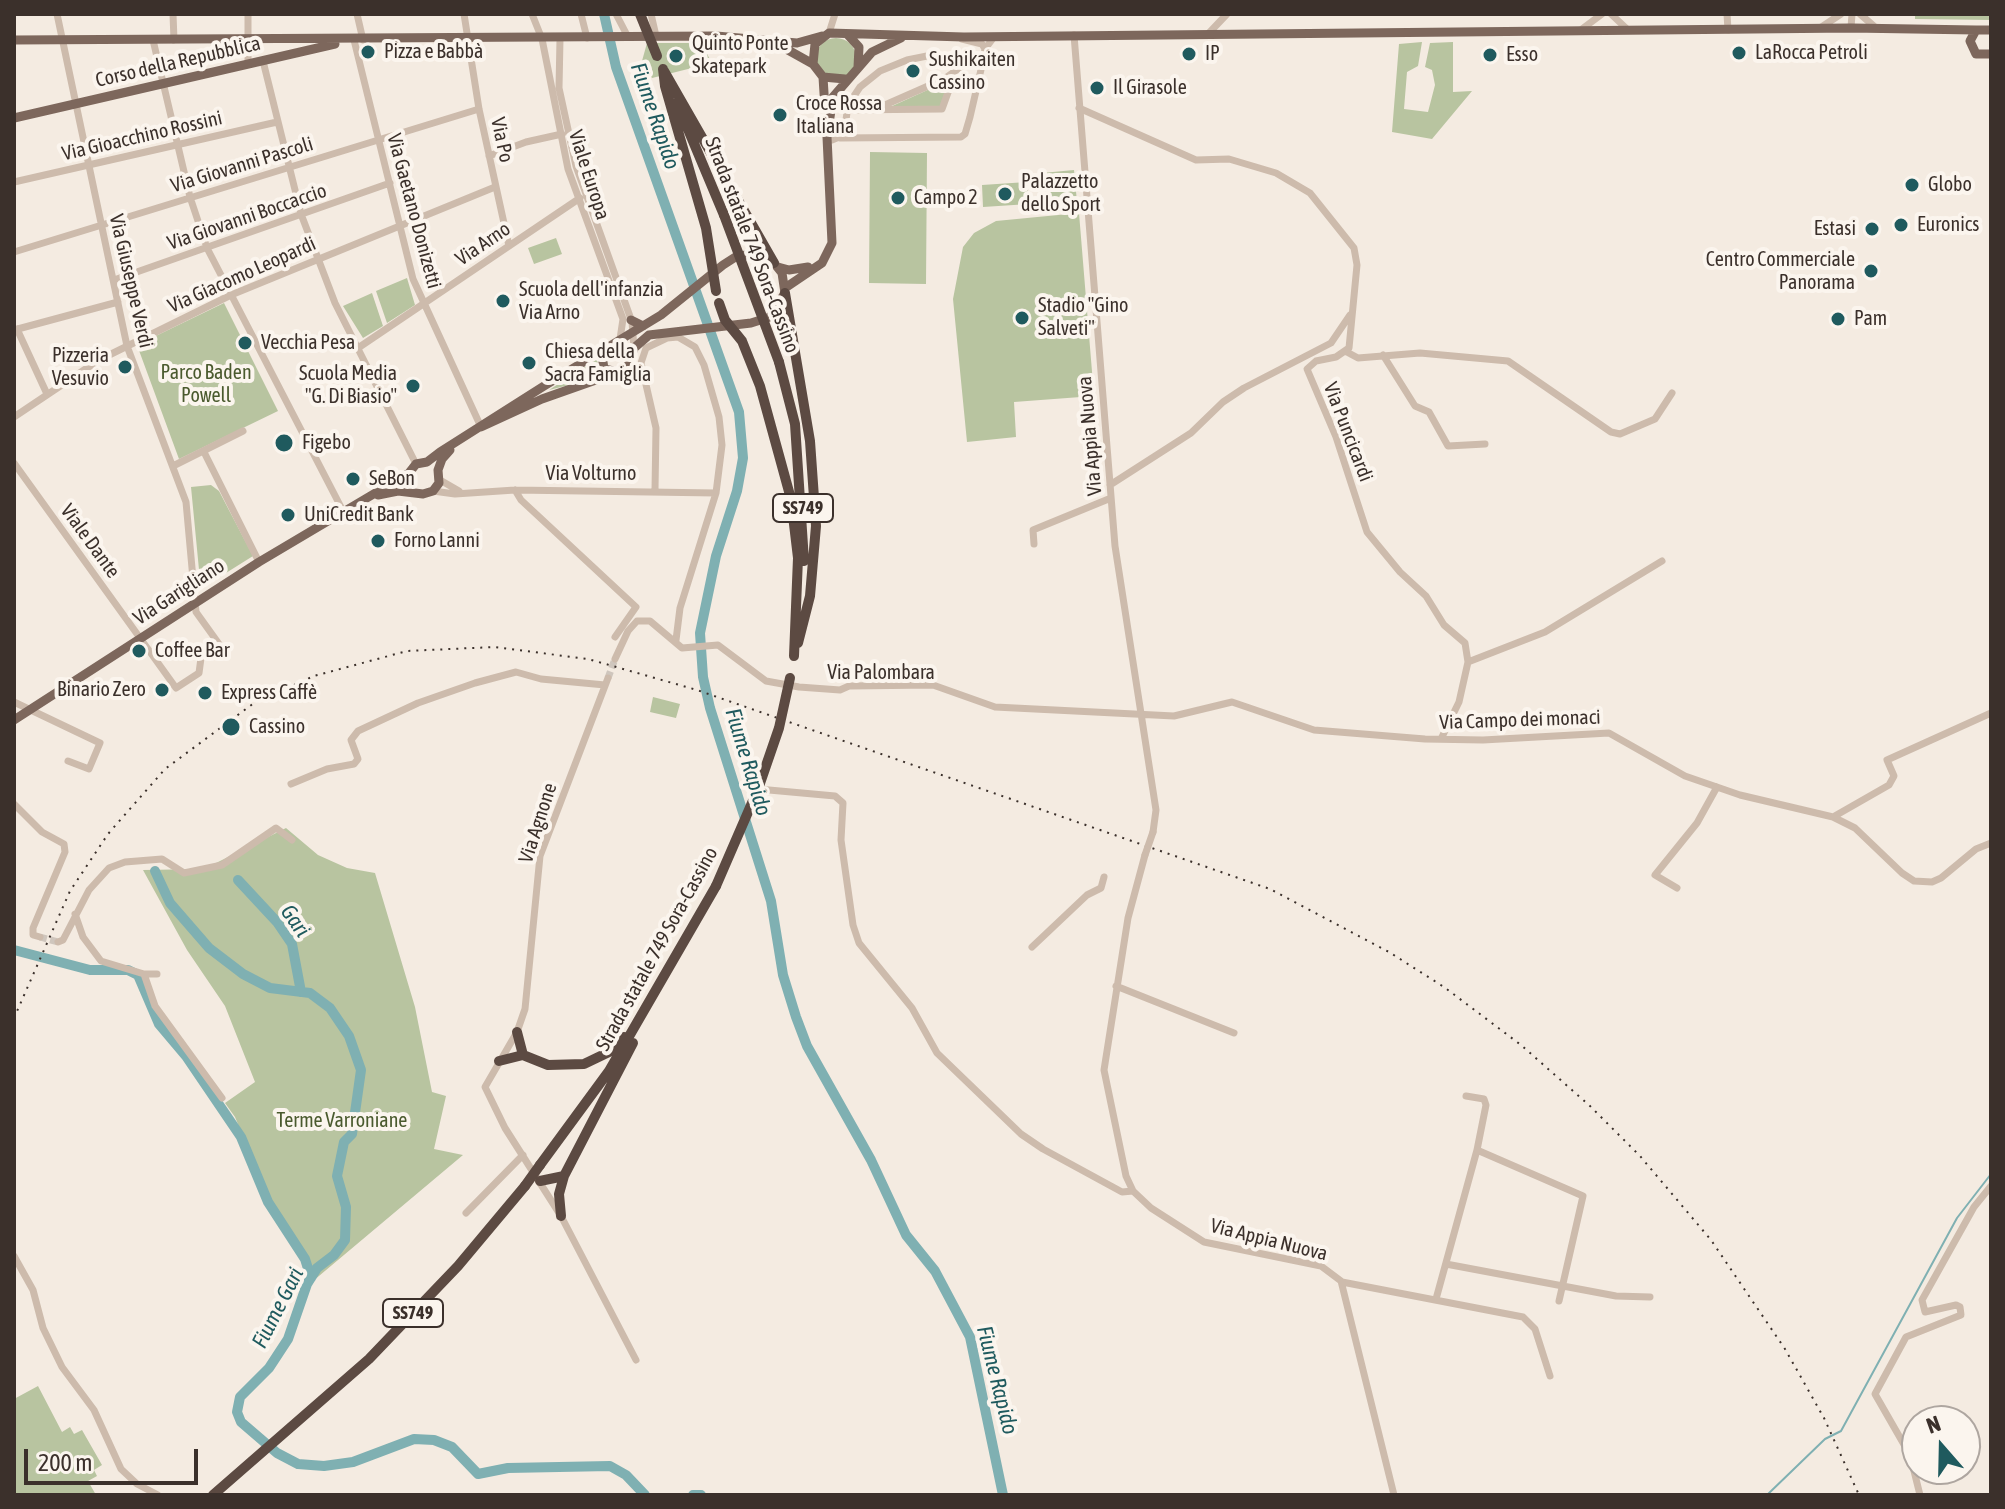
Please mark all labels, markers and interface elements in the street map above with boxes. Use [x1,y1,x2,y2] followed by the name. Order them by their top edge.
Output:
[93,31,263,93] street label: Corso della Repubblica
[692,32,789,79] place label: Quinto Ponte Skatepark
[384,40,483,64] place label: Pizza e Babbà
[1755,41,1868,65] place label: LaRocca Petroli
[1205,42,1220,66] place label: IP
[359,43,377,61] marker: Pizza e Babbà
[1506,43,1538,67] place label: Esso
[1730,44,1748,62] marker: LaRocca Petroli
[1180,45,1198,63] marker: IP
[1481,46,1499,64] marker: Esso
[667,47,685,65] marker: Quinto Ponte Skatepark
[929,48,1015,95] place label: Sushikaiten Cassino
[624,59,686,173] water label: Fiume Rapido
[904,62,922,80] marker: Sushikaiten Cassino
[1113,76,1187,100] place label: Il Girasole
[1088,79,1106,97] marker: Il Girasole
[796,92,882,139] place label: Croce Rossa Italiana
[60,106,224,166] street label: Via Gioacchino Rossini
[771,106,789,124] marker: Croce Rossa Italiana
[486,115,518,165] street label: Via Po
[563,127,615,223] street label: Viale Europa
[382,131,446,291] street label: Via Gaetano Donizetti
[168,132,316,198] street label: Via Giovanni Pascoli
[700,134,804,356] street label: Strada statale 749 Sora-Cassino
[1021,170,1101,217] place label: Palazzetto dello Sport
[1928,173,1972,197] place label: Globo
[1903,176,1921,194] marker: Globo
[164,179,330,255] street label: Via Giovanni Boccaccio
[996,185,1014,203] marker: Palazzetto dello Sport
[914,186,978,210] place label: Campo 2
[889,189,907,207] marker: Campo 2
[104,212,158,350] street label: Via Giuseppe Verdi
[1917,213,1979,237] place label: Euronics
[1892,216,1910,234] marker: Euronics
[451,217,515,271] street label: Via Arno
[1814,217,1856,241] place label: Estasi
[1863,220,1881,238] marker: Estasi
[164,232,320,318] street label: Via Giacomo Leopardi
[1706,248,1855,295] place label: Centro Commerciale Panorama
[1862,262,1880,280] marker: Centro Commerciale Panorama
[519,278,664,325] place label: Scuola dell'infanzia Via Arno
[494,292,512,310] marker: Scuola dell'infanzia Via Arno
[1038,294,1128,341] place label: Stadio "Gino Salveti"
[1854,307,1887,331] place label: Pam
[1013,309,1031,327] marker: Stadio "Gino Salveti"
[1829,310,1847,328] marker: Pam
[261,331,355,355] place label: Vecchia Pesa
[236,334,254,352] marker: Vecchia Pesa
[545,340,651,387] place label: Chiesa della Sacra Famiglia
[52,344,109,391] place label: Pizzeria Vesuvio
[520,354,538,372] marker: Chiesa della Sacra Famiglia
[116,358,134,376] marker: Pizzeria Vesuvio
[160,361,252,408] park label: Parco Baden Powell
[299,362,397,409] place label: Scuola Media "G. Di Biasio"
[1073,375,1107,497] street label: Via Appia Nuova
[404,377,422,395] marker: Scuola Media "G. Di Biasio"
[1318,379,1378,485] street label: Via Puncicardi
[302,431,351,455] place label: Figebo
[273,432,295,454] marker: Figebo
[546,462,636,486] street label: Via Volturno
[369,467,415,491] place label: SeBon
[344,470,362,488] marker: SeBon
[773,494,833,522] road number: SS749
[55,499,125,583] street label: Viale Dante
[304,503,414,527] place label: UniCredit Bank
[279,506,297,524] marker: UniCredit Bank
[394,529,480,553] place label: Forno Lanni
[369,532,387,550] marker: Forno Lanni
[129,554,229,630] street label: Via Garigliano
[155,639,230,663] place label: Coffee Bar
[130,642,148,660] marker: Coffee Bar
[827,661,935,685] street label: Via Palombara
[57,678,146,702] place label: Binario Zero
[153,681,171,699] marker: Binario Zero
[221,681,317,705] place label: Express Caffè
[196,684,214,702] marker: Express Caffè
[719,705,777,819] water label: Fiume Rapido
[1439,705,1601,735] street label: Via Campo dei monaci
[249,715,305,739] place label: Cassino
[220,716,242,738] marker: Cassino
[514,780,562,866] street label: Via Agnone
[591,843,723,1055] street label: Strada statale 749 Sora-Cassino
[275,900,315,942] water label: Gari
[277,1109,407,1133] park label: Terme Varroniane
[1208,1214,1330,1266] street label: Via Appia Nuova
[247,1263,309,1353] water label: Fiume Gari
[383,1299,443,1327] road number: SS749
[971,1323,1023,1437] water label: Fiume Rapido
[1901,1405,1981,1485] north arrow
[1923,1410,1944,1439] text: N
[28,1433,202,1483] scale bar
[38,1449,92,1476] text: 200 m

